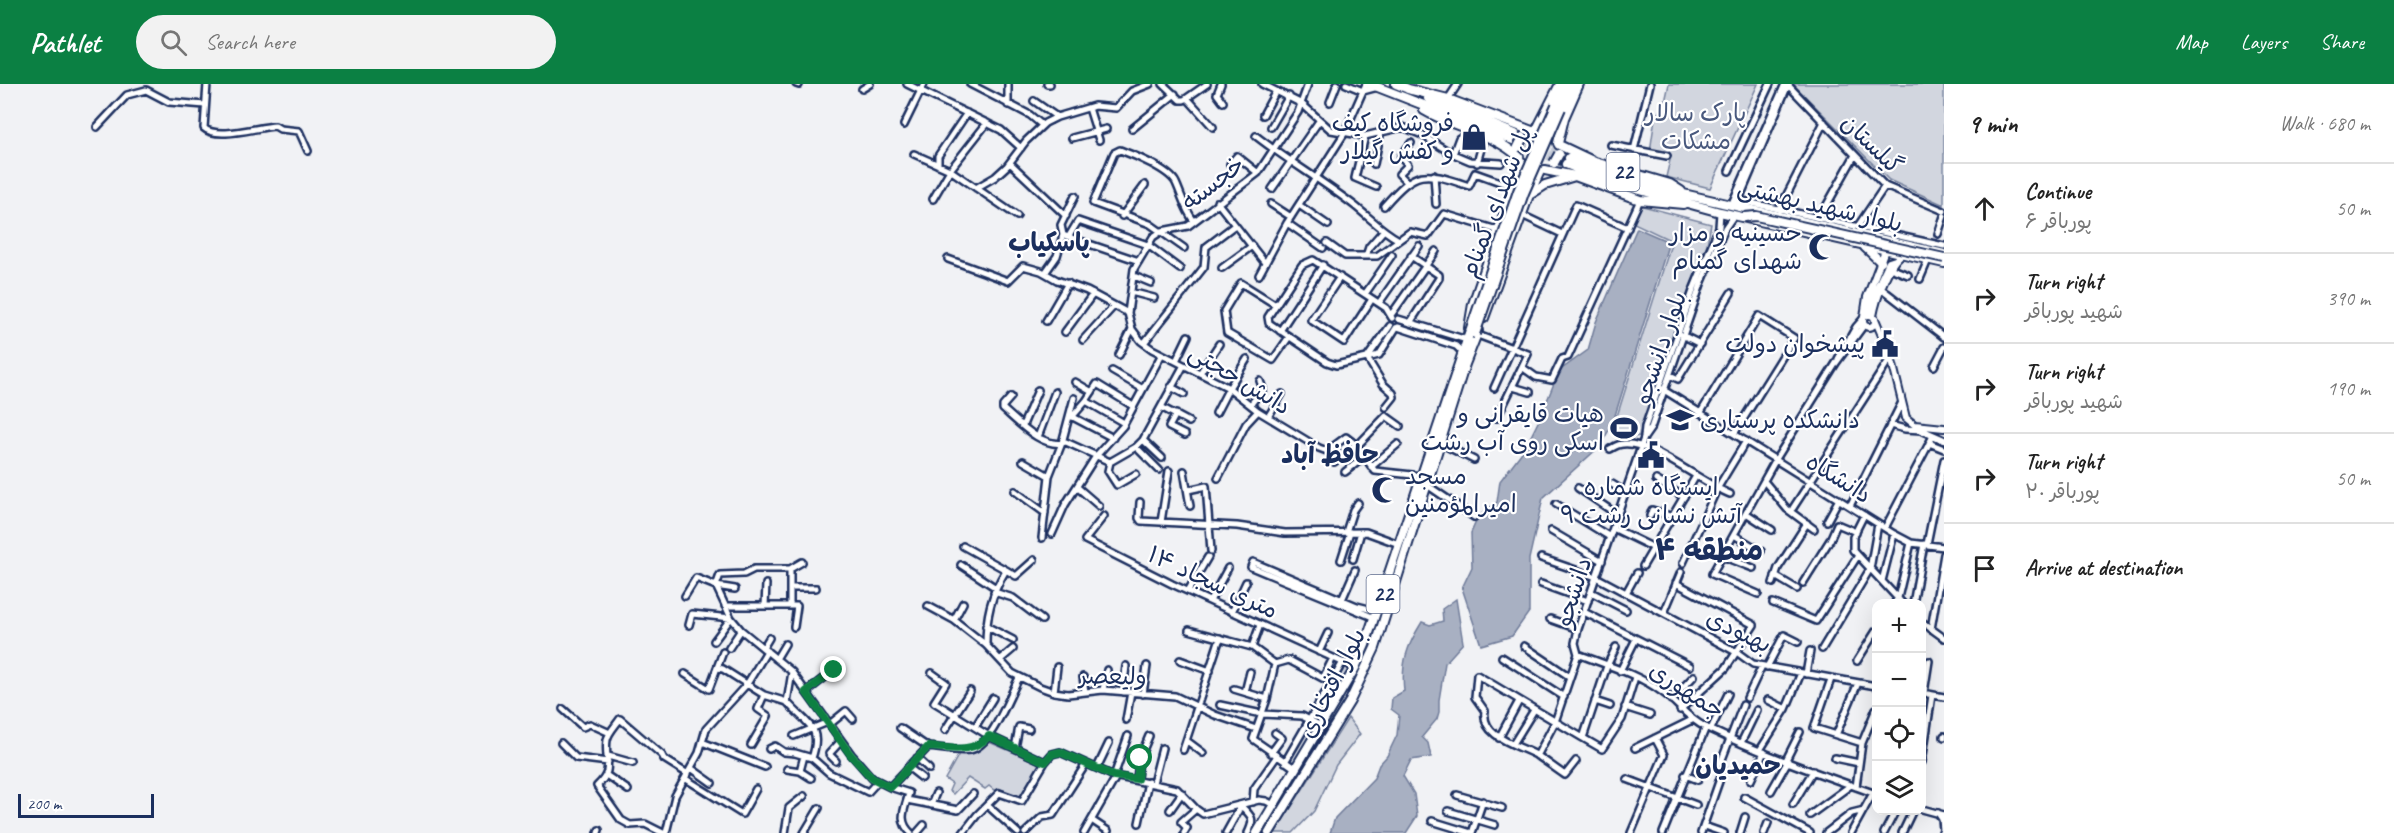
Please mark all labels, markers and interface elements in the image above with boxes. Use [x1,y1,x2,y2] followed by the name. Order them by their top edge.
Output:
[136,15,556,69] search box
[30,25,100,60] text: Pathlet
[157,26,190,59] icon: search
[205,28,295,56] text: Search here
[2175,29,2208,55] text: Map
[2241,29,2287,55] text: Layers
[2320,29,2364,55] text: Share
[1643,98,1747,156] park label: پارک سالار مشکات
[1835,107,1909,181] street label: گیلستان
[1968,107,2018,140] text: 9 min
[1332,108,1454,166] place label: فروشگاه کیف و کفش گیلار
[2280,111,2370,136] text: Walk · 680 m
[1453,122,1542,283] street label: پل شهدای گمنام
[1459,122,1489,152] shop icon: فروشگاه کیف و کفش گیلار
[1175,149,1251,217] street label: خجسته
[1606,153,1640,191] road number: 22
[1735,171,1905,239] street label: بلوار شهید بهشتی
[2025,178,2091,206] text: Continue
[1968,192,2001,225] icon: ahead
[2336,196,2370,221] text: 50 m
[2025,209,2092,234] text: پورباقر ۶
[1668,218,1802,280] place label: حسینیه و مزار شهدای گمنام
[1008,226,1090,259] district label: پاسکیاب
[1807,232,1837,262] mosque icon: حسینیه و مزار شهدای گمنام
[2025,268,2102,296] text: Turn right
[1968,282,2001,315] icon: right
[2327,286,2370,311] text: 390 m
[1626,287,1693,409] street label: بلوار دانشجو
[2025,299,2123,324] text: شهید پورباقر
[1725,329,1865,359] place label: پیشخوان دولت
[1870,329,1900,359] public building icon: پیشخوان دولت
[1183,337,1297,421] street label: دانش حجتی
[2025,358,2102,386] text: Turn right
[1968,372,2001,405] icon: right
[2327,376,2370,401] text: 190 m
[2025,389,2123,414] text: شهید پورباقر
[1421,399,1604,457] place label: هیات قایقرانی و اسکی روی آب رشت
[1665,405,1695,435] school or university icon: دانشکده پرستاری
[1700,405,1860,435] place label: دانشکده پرستاری
[1609,413,1639,443] sports icon: هیات قایقرانی و اسکی روی آب رشت
[1281,438,1379,471] district label: حافظ آباد
[1636,440,1666,470] public building icon: ایستگاه شماره ۹ آتش نشانی رشت
[1801,446,1877,510] street label: دانشگاه
[2025,448,2102,476] text: Turn right
[1405,461,1517,519] place label: مسجد امیرالمؤمنین
[1968,462,2001,495] icon: right
[2336,466,2370,491] text: 50 m
[1560,472,1743,530] place label: ایستگاه شماره ۹ آتش نشانی رشت
[1370,475,1400,505] mosque icon: مسجد امیرالمؤمنین
[2025,479,2100,504] text: پورباقر ۲۰
[1655,531,1763,569] district label: منطقه ۴
[1143,539,1283,625] street label: ۱۴ متری سجاد
[1968,552,2001,585] icon: arrive
[1547,553,1598,632] street label: دانشجو
[2025,554,2182,582] text: Arrive at destination
[1366,575,1400,613] road number: 22
[1872,599,1926,815] map controls
[1872,599,1926,653] button: +
[1701,602,1777,660] street label: بهبودی
[1292,623,1372,743] street label: بلوار افتخاری
[1872,653,1926,707] button: −
[1643,655,1730,726] street label: جمهوری
[820,656,846,682] route end
[1077,660,1147,692] street label: ولیعصر
[1872,707,1926,761] button: locate
[1126,744,1152,770] route start
[1695,749,1781,782] district label: حمیدیان
[1872,761,1926,815] button: layers
[18,791,154,818] scale bar
[27,794,61,814] text: 200 m

